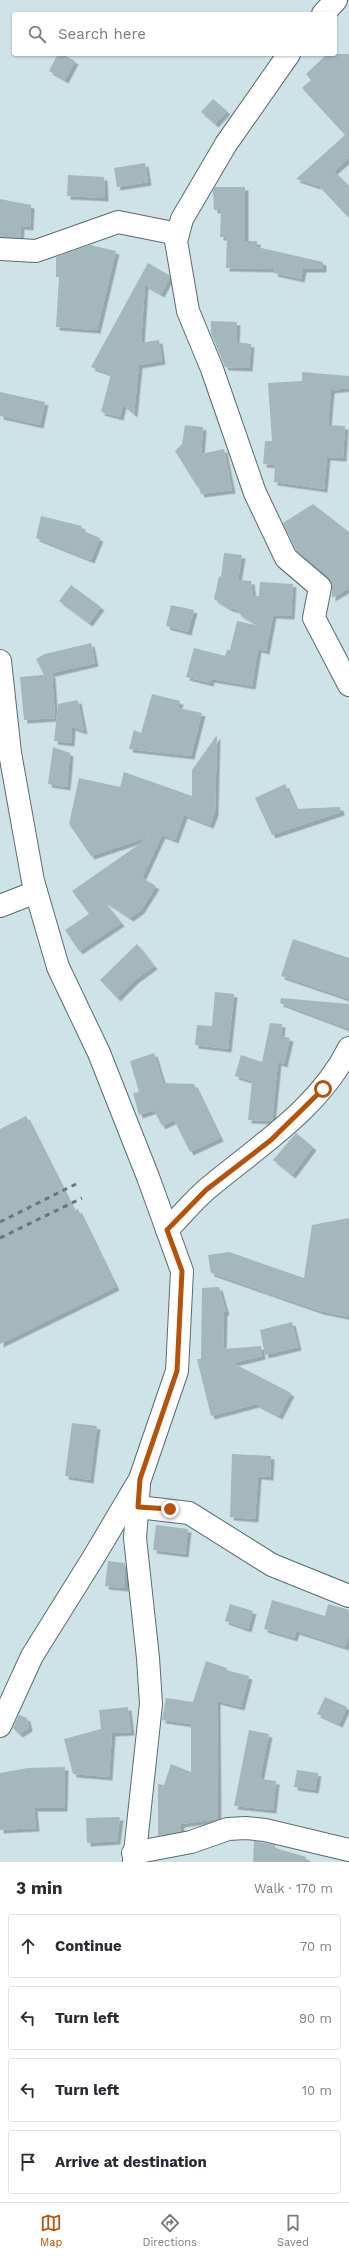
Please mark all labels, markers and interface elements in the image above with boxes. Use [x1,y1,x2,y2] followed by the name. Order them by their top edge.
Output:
[12,12,337,56] search box
[26,23,48,45] icon: search
[58,25,146,43] text: Search here
[314,1080,332,1098] route start
[161,1500,179,1518] route end
[16,1878,62,1898] text: 3 min
[254,1881,333,1896] text: Walk · 170 m
[17,1935,39,1957] icon: ahead
[55,1937,122,1955] text: Continue
[300,1939,332,1954] text: 70 m
[17,2007,39,2029] icon: left
[55,2009,119,2027] text: Turn left
[299,2011,332,2026] text: 90 m
[17,2079,39,2101] icon: left
[55,2081,119,2099] text: Turn left
[302,2083,332,2098] text: 10 m
[17,2151,39,2173] icon: arrive
[55,2153,207,2171] text: Arrive at destination
[40,2212,62,2249] tab: Map
[143,2212,197,2249] tab: Directions
[277,2212,309,2249] tab: Saved

